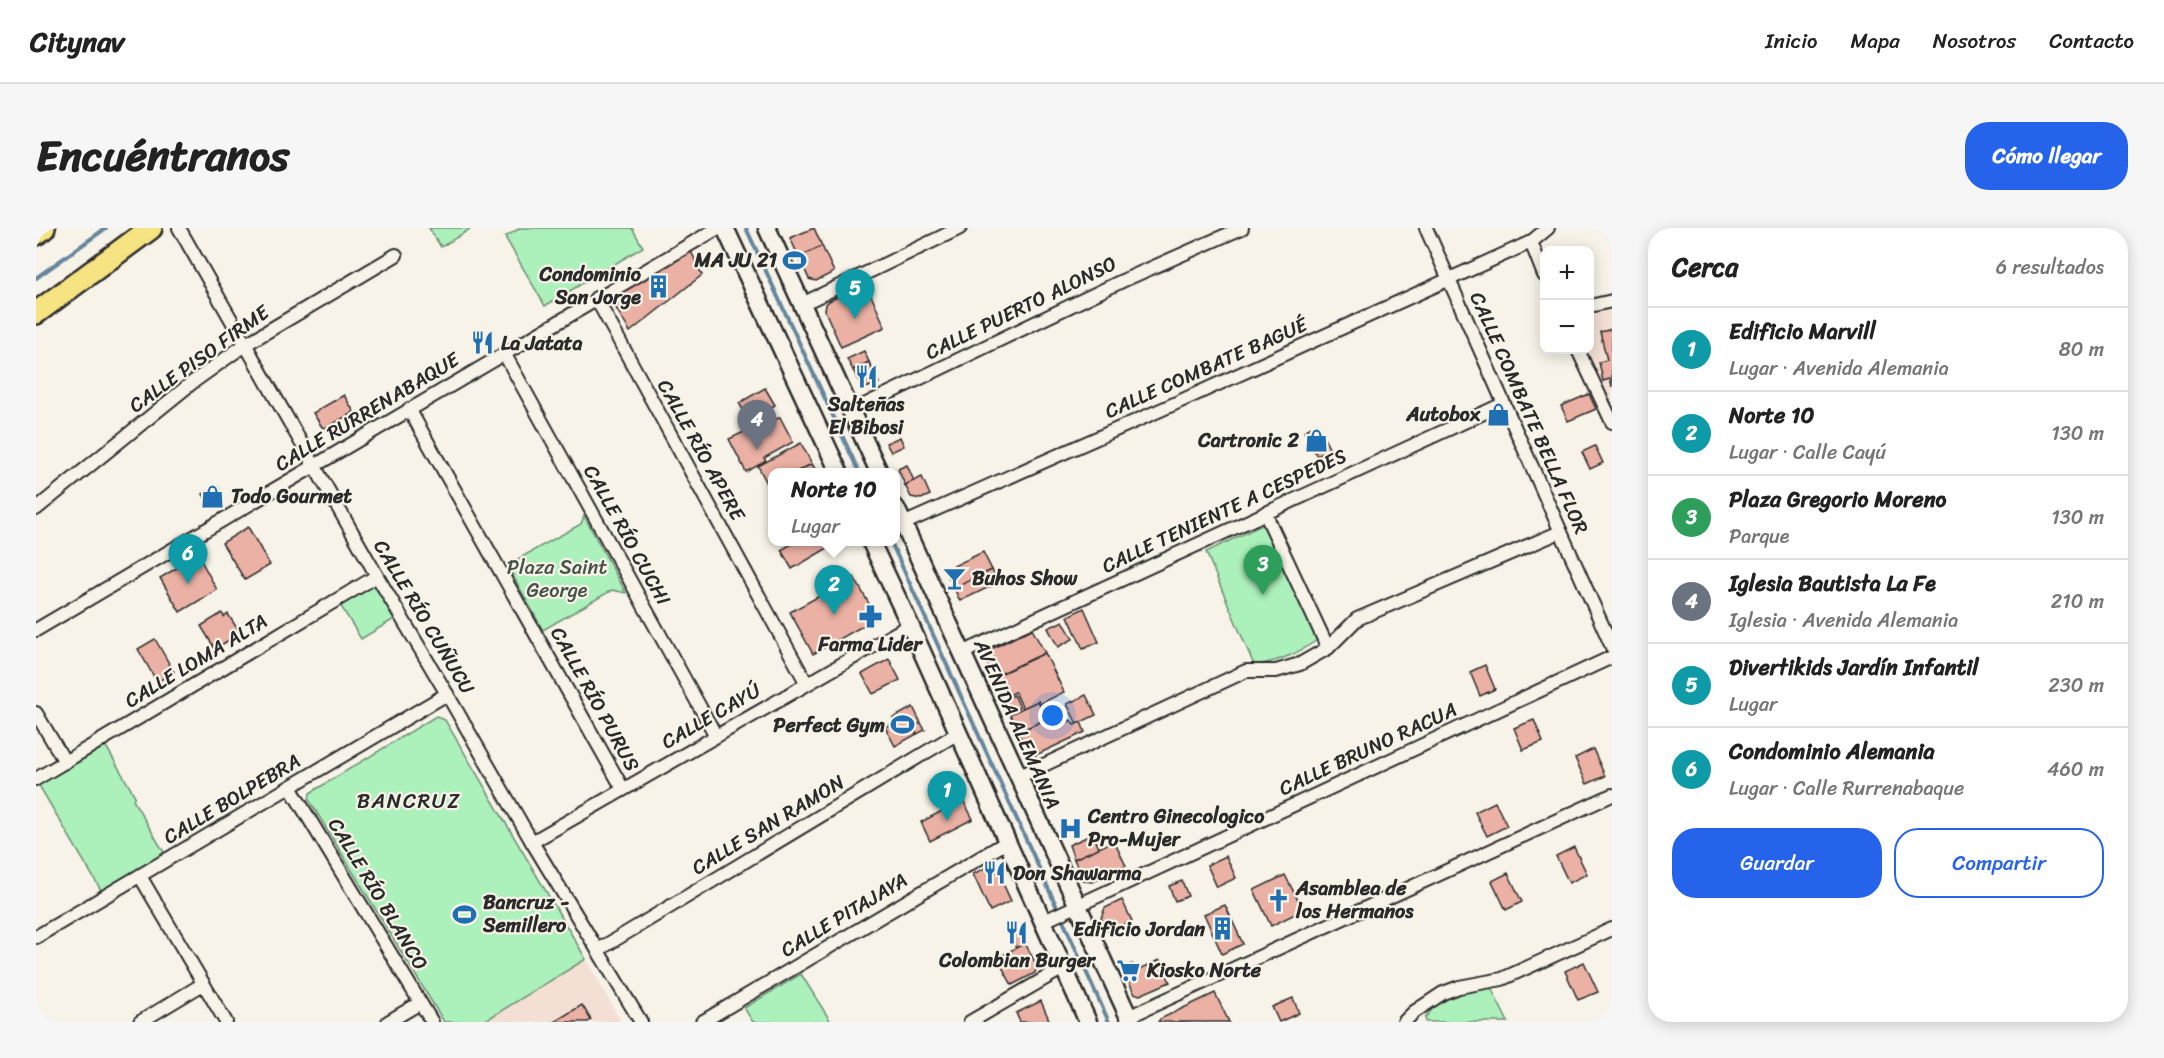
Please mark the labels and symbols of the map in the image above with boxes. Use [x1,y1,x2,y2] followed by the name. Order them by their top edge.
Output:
[694,243,777,278] place label: MA JU 21
[919,246,1123,370] street label: CALLE PUERTO ALONSO
[782,247,808,273] sports icon: MA JU 21
[539,257,642,315] place label: Condominio San Jorge
[836,270,874,319] pin: 5
[646,273,672,299] building icon: Condominio San Jorge
[1460,286,1598,540] street label: CALLE COMBATE BELLA FLOR
[121,295,278,422] street label: CALLE PISO FIRME
[1099,307,1315,429] street label: CALLE COMBATE BAGUÉ
[501,326,582,361] place label: La Jatata
[470,330,496,356] restaurant icon: La Jatata
[268,342,468,481] street label: CALLE RURRENABAQUE
[853,363,879,389] restaurant icon: Salteñas El Bibosi
[647,373,755,529] street label: CALLE RÍO APERE
[827,387,905,445] place label: Salteñas El Bibosi
[1405,397,1481,432] place label: Autobox
[738,400,776,450] pin: 4
[1485,401,1511,427] shop icon: Autobox
[1197,423,1299,458] place label: Cartronic 2
[1304,427,1330,453] shop icon: Cartronic 2
[1096,439,1353,583] street label: CALLE TENIENTE A CESPEDES
[574,458,680,612] street label: CALLE RÍO CUCHI
[231,479,352,514] place label: Todo Gourmet
[200,483,226,509] shop icon: Todo Gourmet
[364,533,484,702] street label: CALLE RÍO CUÑUCU
[168,534,208,584] pin: 6
[1244,546,1282,595] pin: 3
[507,550,607,608] park label: Plaza Saint George
[972,561,1078,596] place label: Buhos Show
[941,565,967,591] bar icon: Buhos Show
[814,566,854,615] pin: 2
[857,603,883,629] pharmacy icon: Farma Lider
[118,604,274,718] street label: CALLE LOMA ALTA
[541,620,650,778] street label: CALLE RÍO PURUS
[817,627,924,662] place label: Farma Lider
[963,632,1070,815] street label: AVENIDA ALEMANIA
[655,673,768,759] street label: CALLE CAYÚ
[1273,692,1463,806] street label: CALLE BRUNO RACUA
[1038,701,1067,730] your location
[773,708,885,743] place label: Perfect Gym
[890,712,916,738] sports icon: Perfect Gym
[156,744,308,854] street label: CALLE BOLPEBRA
[685,765,851,885] street label: CALLE SAN RAMON
[928,772,966,821] pin: 1
[357,782,461,820] district label: BANCRUZ
[1087,799,1265,857] place label: Centro Ginecologico Pro-Mujer
[318,811,438,977] street label: CALLE RÍO BLANCO
[1057,815,1083,841] hospital icon: Centro Ginecologico Pro-Mujer
[1013,856,1142,891] place label: Don Shawarma
[982,860,1008,886] restaurant icon: Don Shawarma
[774,863,914,967] street label: CALLE PITAJAYA
[1295,871,1414,929] place label: Asamblea de los Hermanos
[482,885,569,943] place label: Bancruz - Semillero
[1265,887,1291,913] church icon: Asamblea de los Hermanos
[452,901,478,927] sports icon: Bancruz - Semillero
[1073,912,1205,947] place label: Edificio Jordan
[1210,916,1236,942] building icon: Edificio Jordan
[1004,920,1030,946] restaurant icon: Colombian Burger
[938,943,1097,978] place label: Colombian Burger
[1146,953,1262,988] place label: Kiosko Norte
[1116,957,1142,983] supermarket icon: Kiosko Norte

